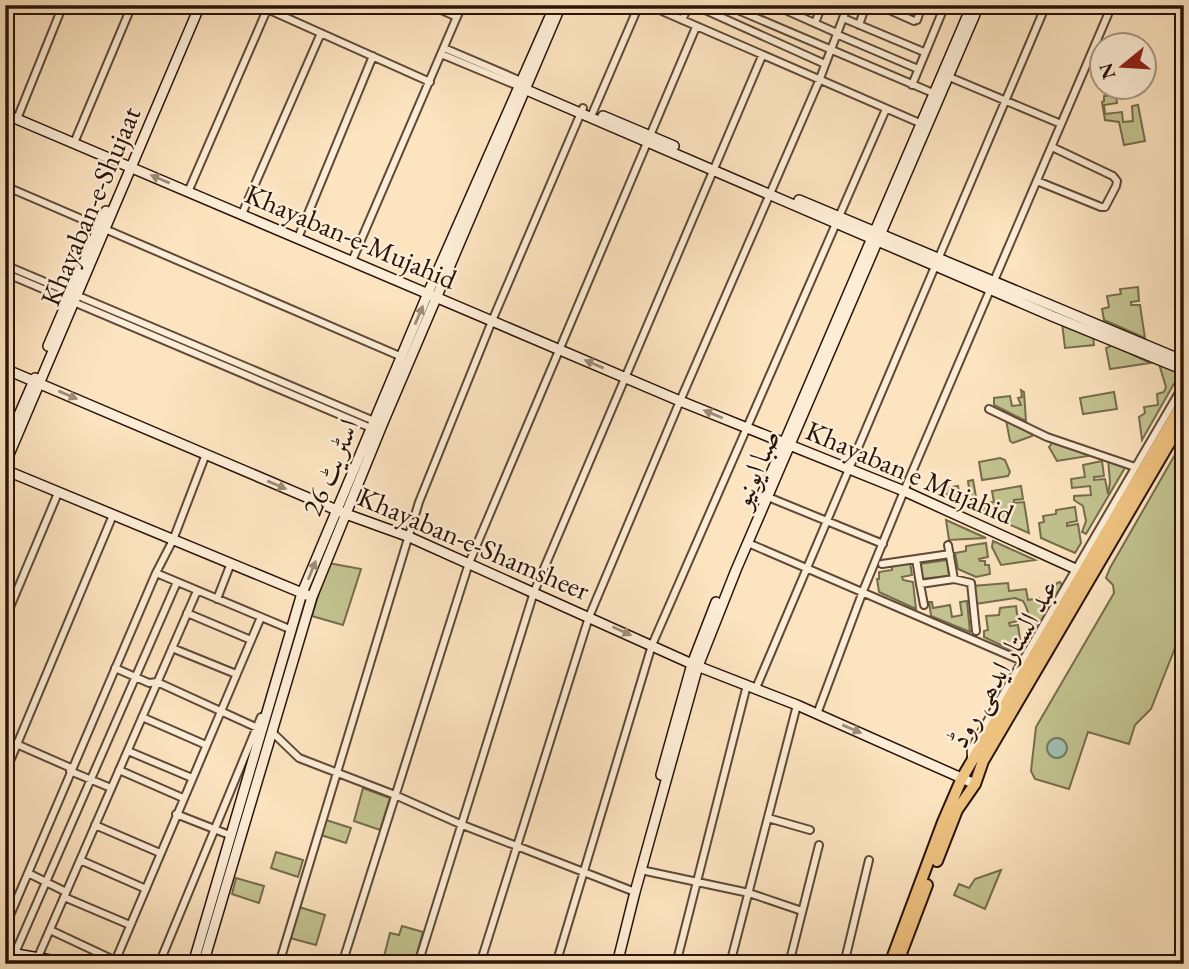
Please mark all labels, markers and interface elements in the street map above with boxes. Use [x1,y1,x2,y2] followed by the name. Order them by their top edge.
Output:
[1088,32,1158,102] north arrow
[1093,59,1122,82] text: N
[32,101,148,311] street label: Khayaban-e-Shujaat
[149,174,170,185] one-way arrow
[240,175,463,297] street label: Khayaban-e-Mujahid
[413,304,424,325] one-way arrow
[584,359,605,370] one-way arrow
[58,389,78,401] one-way arrow
[702,408,723,419] one-way arrow
[801,412,1020,532] street label: Khayaban e Mujahid
[293,413,367,521] street label: اسٹریٹ 26
[721,423,787,515] street label: صبا ایونیو
[353,478,596,608] street label: Khayaban-e-Shamsheer
[267,479,288,490] one-way arrow
[306,559,317,580] one-way arrow
[940,572,1068,755] street label: عبد الستار ایدھی روڈ
[611,626,632,637] one-way arrow
[842,723,862,735] one-way arrow

